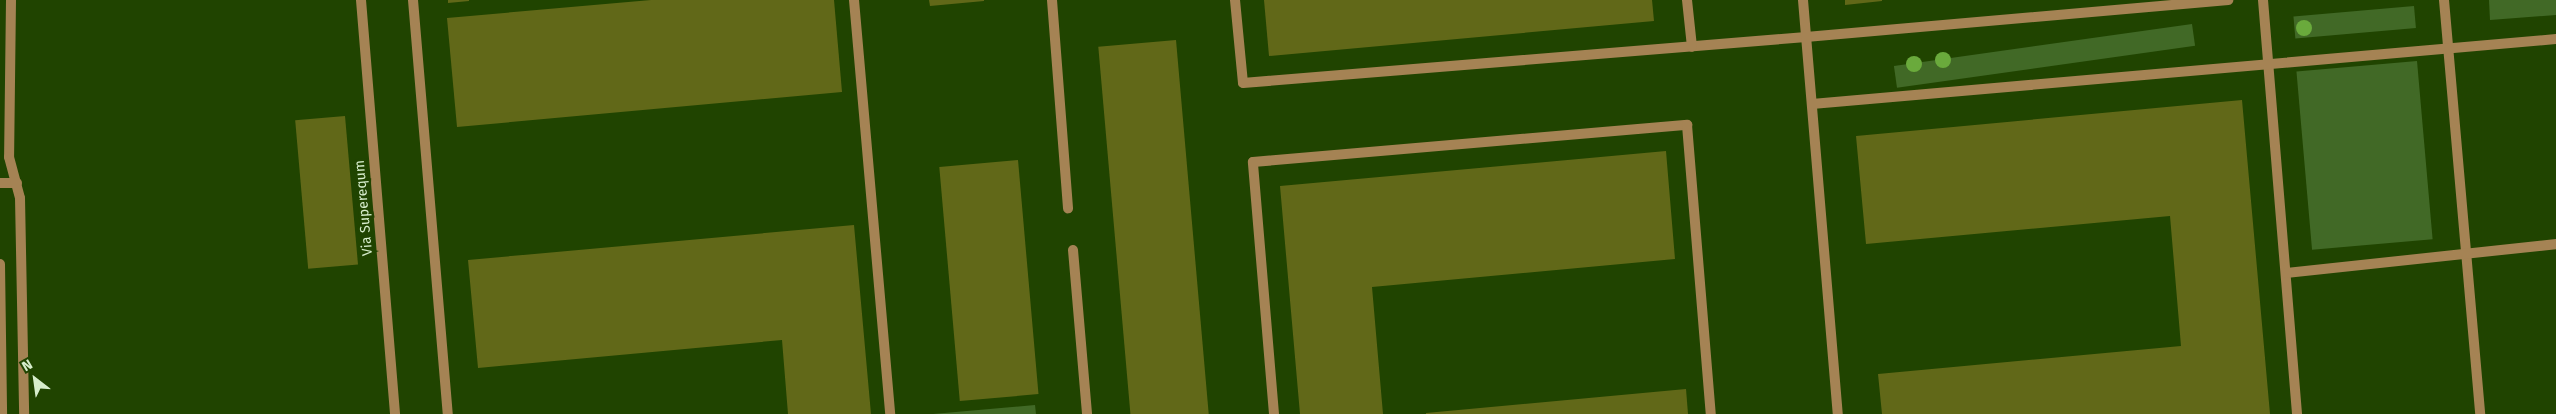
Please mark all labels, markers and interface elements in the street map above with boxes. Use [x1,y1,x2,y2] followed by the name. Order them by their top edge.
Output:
[351,159,377,257] street label: Via Superequm
[10,354,60,404] north arrow
[19,356,36,375] text: N

